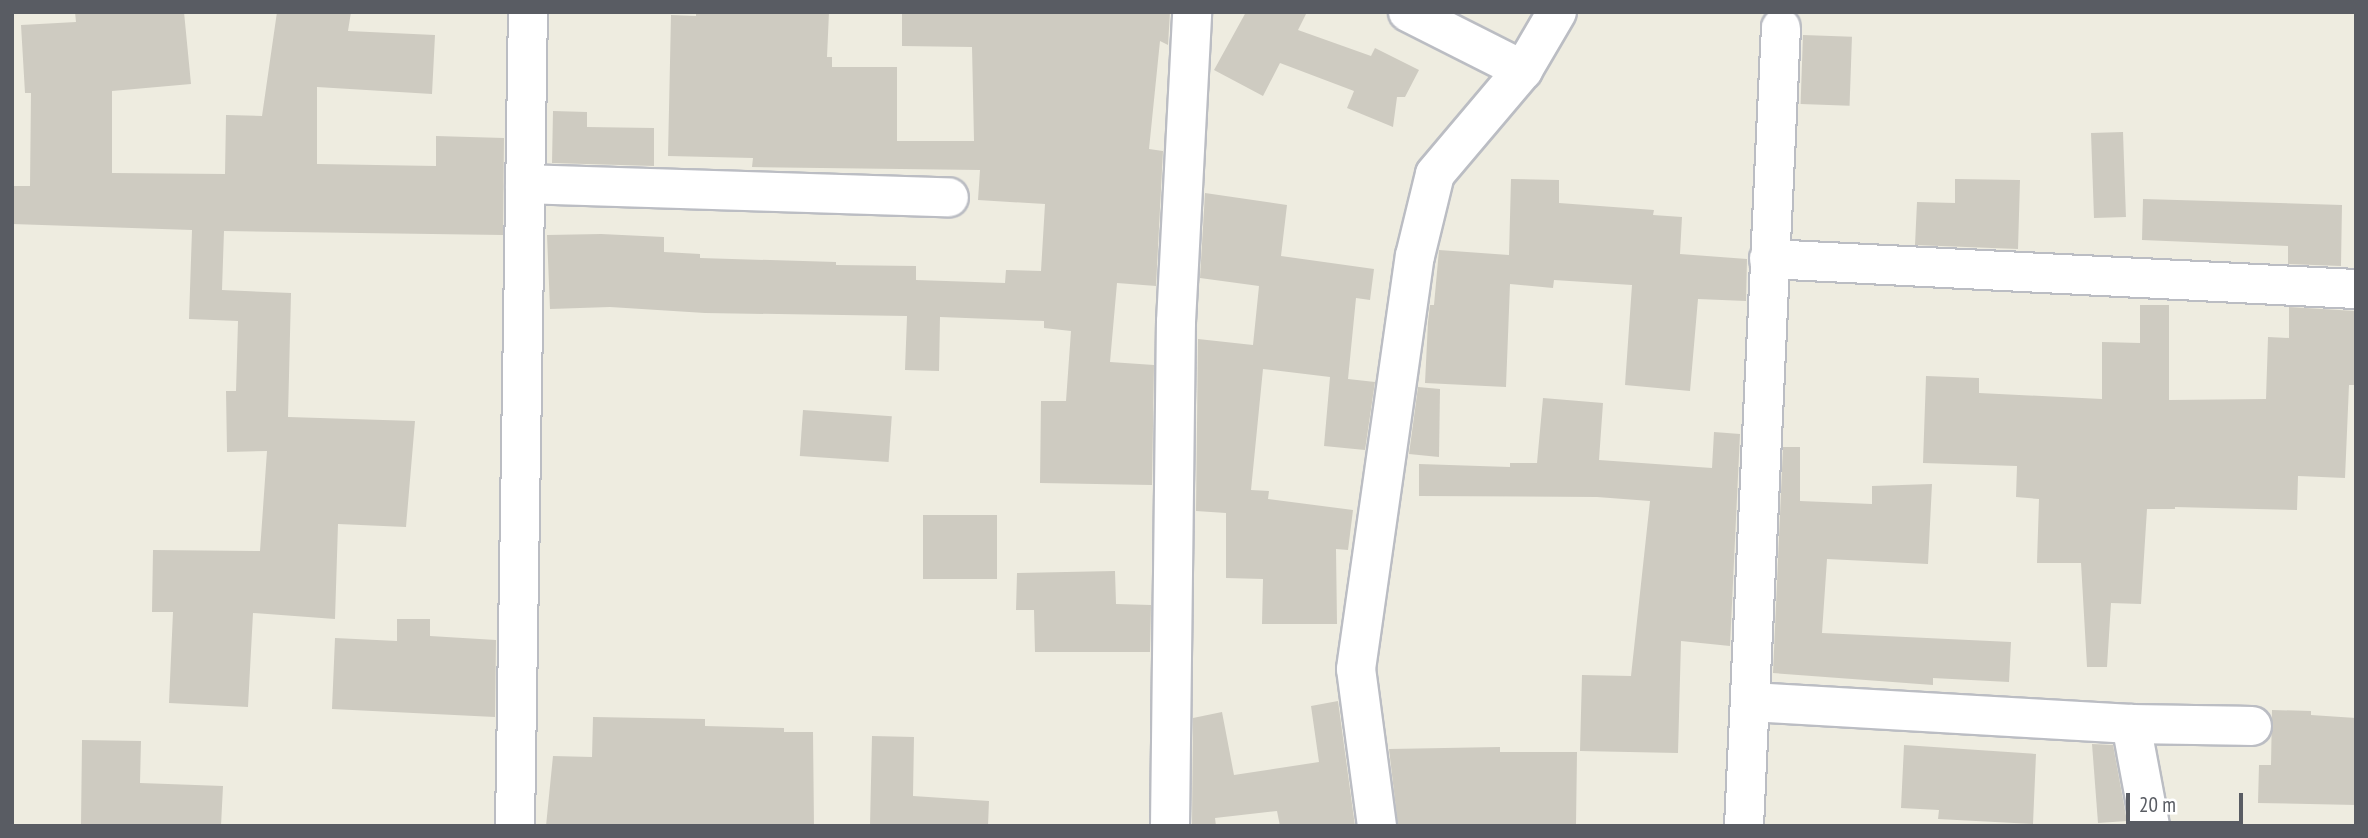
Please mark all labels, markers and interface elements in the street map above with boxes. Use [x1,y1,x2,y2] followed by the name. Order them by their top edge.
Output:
[2130,778,2247,822] scale bar
[2139,791,2176,818] text: 20 m

